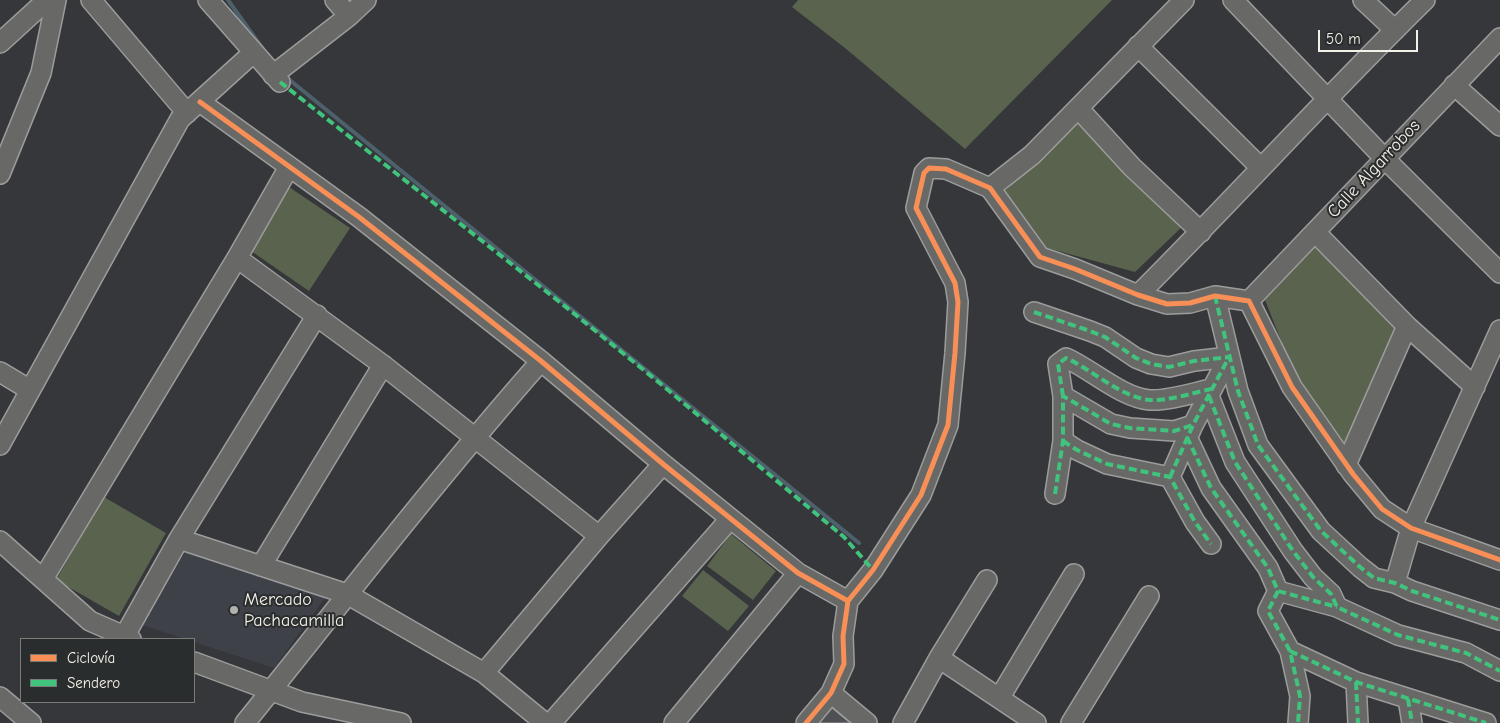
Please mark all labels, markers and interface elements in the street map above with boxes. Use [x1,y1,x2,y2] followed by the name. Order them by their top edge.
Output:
[1320,20,1420,52] scale bar
[1326,30,1361,48] text: 50 m
[1323,115,1425,223] street label: Calle Algarrobos
[244,589,344,632] place label: Mercado Pachacamilla
[228,604,240,616] marker: Mercado Pachacamilla
[20,638,195,703] legend
[67,649,115,667] text: Ciclovía
[67,674,120,692] text: Sendero

